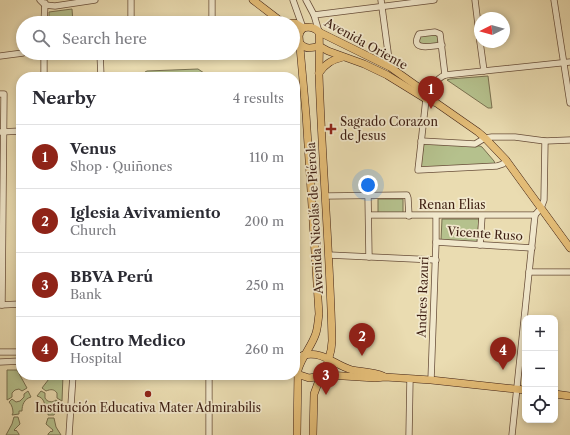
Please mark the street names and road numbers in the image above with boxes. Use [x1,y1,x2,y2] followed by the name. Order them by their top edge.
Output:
[321,14,411,73] street label: Avenida Oriente
[303,141,326,295] street label: Avenida Nicolás de Piérola
[418,197,486,212] street label: Renan Elias
[446,223,523,244] street label: Vicente Ruso
[414,256,431,339] street label: Andres Razuri

